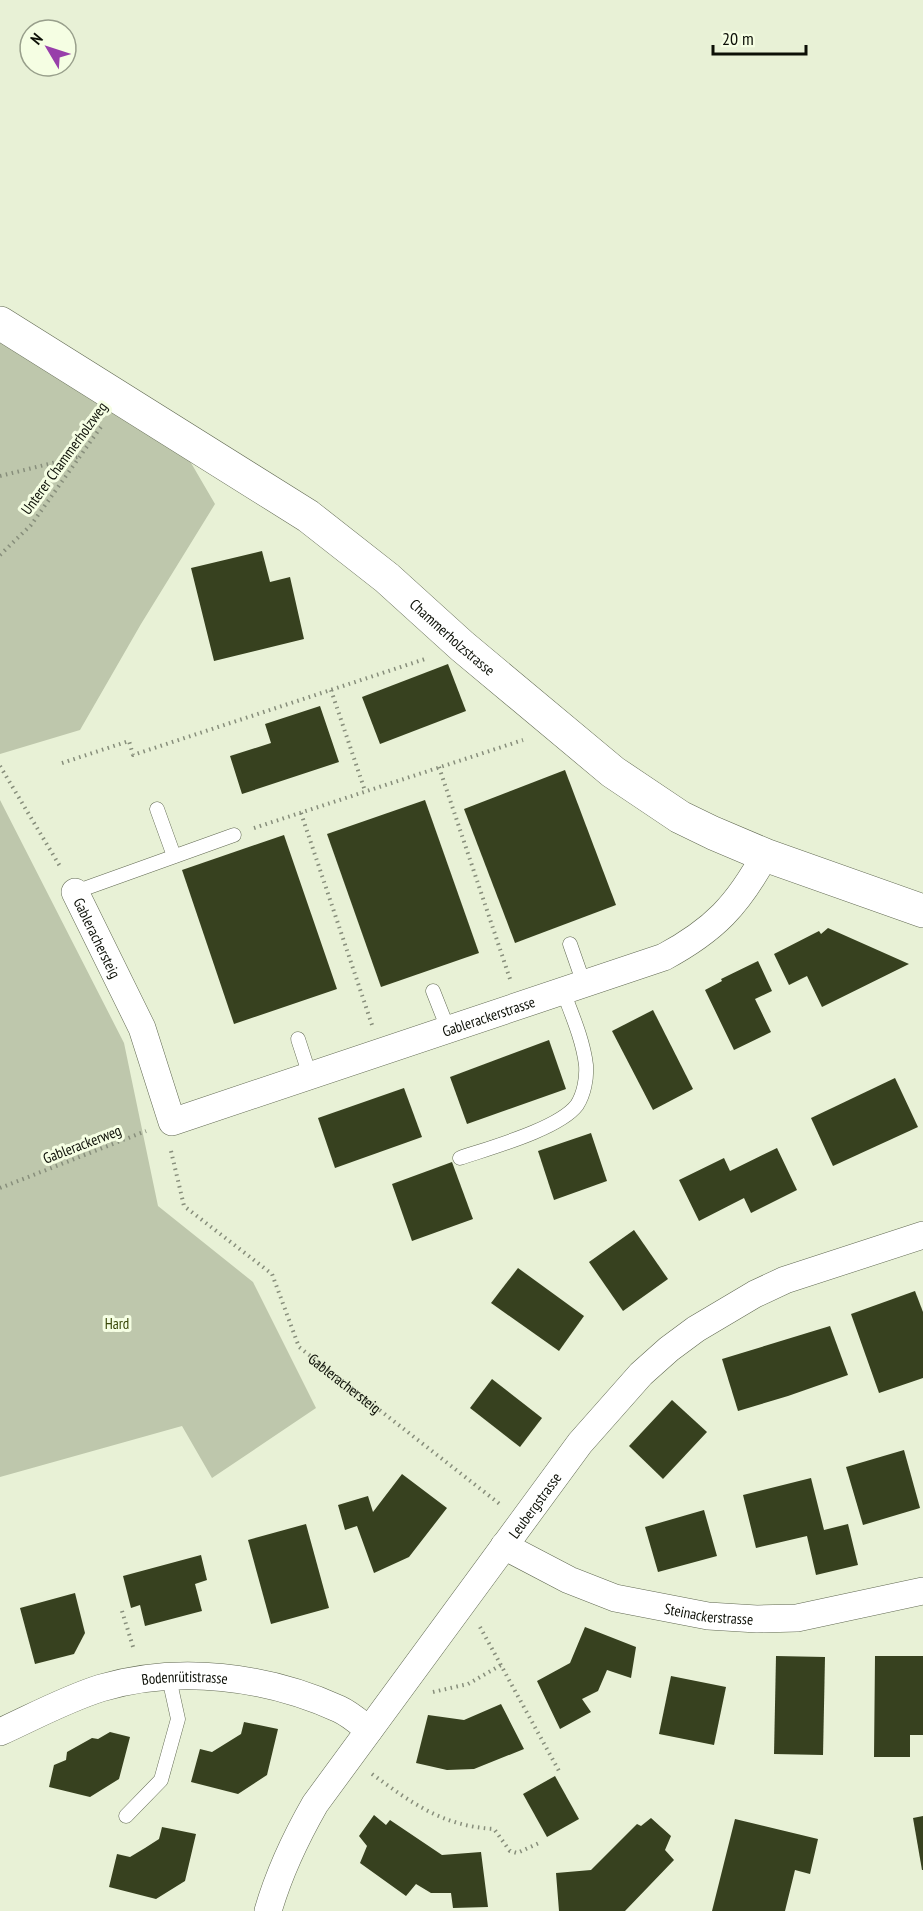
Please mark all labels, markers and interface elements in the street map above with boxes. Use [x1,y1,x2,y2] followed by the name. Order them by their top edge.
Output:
[18,18,78,78] north arrow
[713,18,806,56] scale bar
[722,27,754,50] text: 20 m
[26,29,47,48] text: N
[17,398,111,518] street label: Unterer Chammerholzweg
[406,594,499,679] street label: Chammerholzstrasse
[70,894,125,981] street label: Gablerachersteig
[439,991,537,1040] street label: Gablerackerstrasse
[40,1120,124,1168] street label: Gablerackerweg
[105,1314,129,1333] park label: Hard
[305,1349,385,1417] street label: Gablerachersteig
[504,1468,565,1542] street label: Leubergstrasse
[663,1598,754,1628] street label: Steinackerstrasse
[140,1666,229,1689] street label: Bodenrütistrasse

